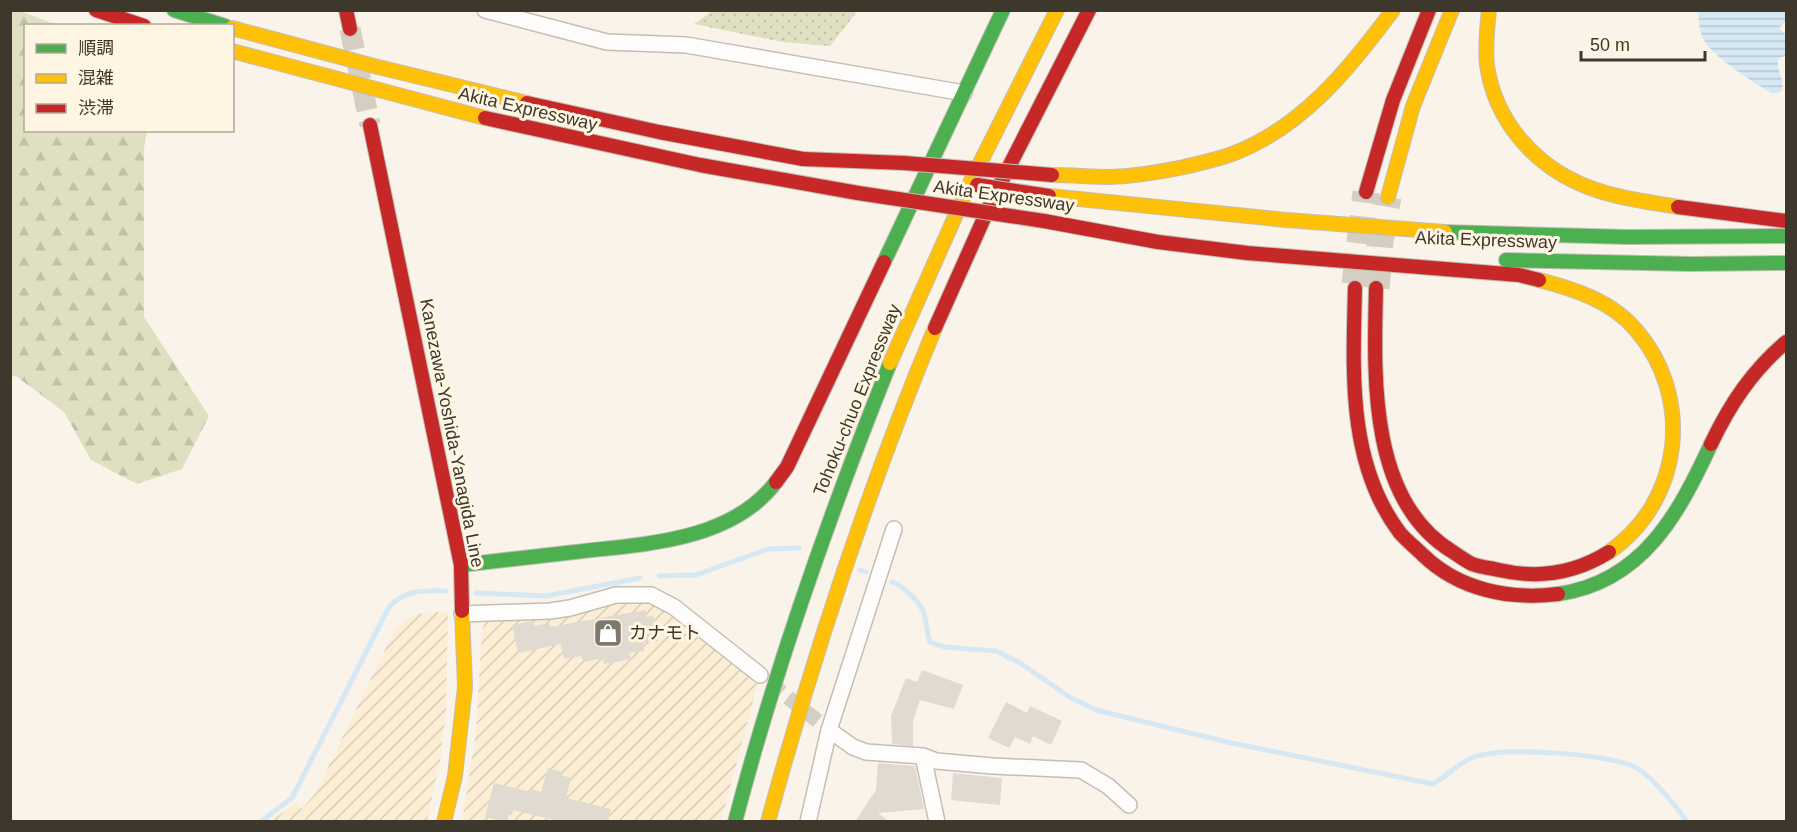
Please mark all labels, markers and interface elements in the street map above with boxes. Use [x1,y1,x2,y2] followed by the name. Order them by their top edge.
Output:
[24,24,234,132] legend
[1581,24,1706,62] scale bar
[1590,35,1630,55] text: 50 m
[78,38,114,58] text: 順調
[78,68,114,88] text: 混雑
[457,83,599,135] street label: Akita Expressway
[78,98,114,118] text: 渋滞
[932,176,1076,216] street label: Akita Expressway
[1415,228,1557,252] street label: Akita Expressway
[416,297,488,569] street label: Kanezawa-Yoshida-Yanagida Line
[809,301,905,499] street label: Tohoku-chuo Expressway
[592,617,624,649] shop icon: カナモト
[629,623,701,643] place label: カナモト

